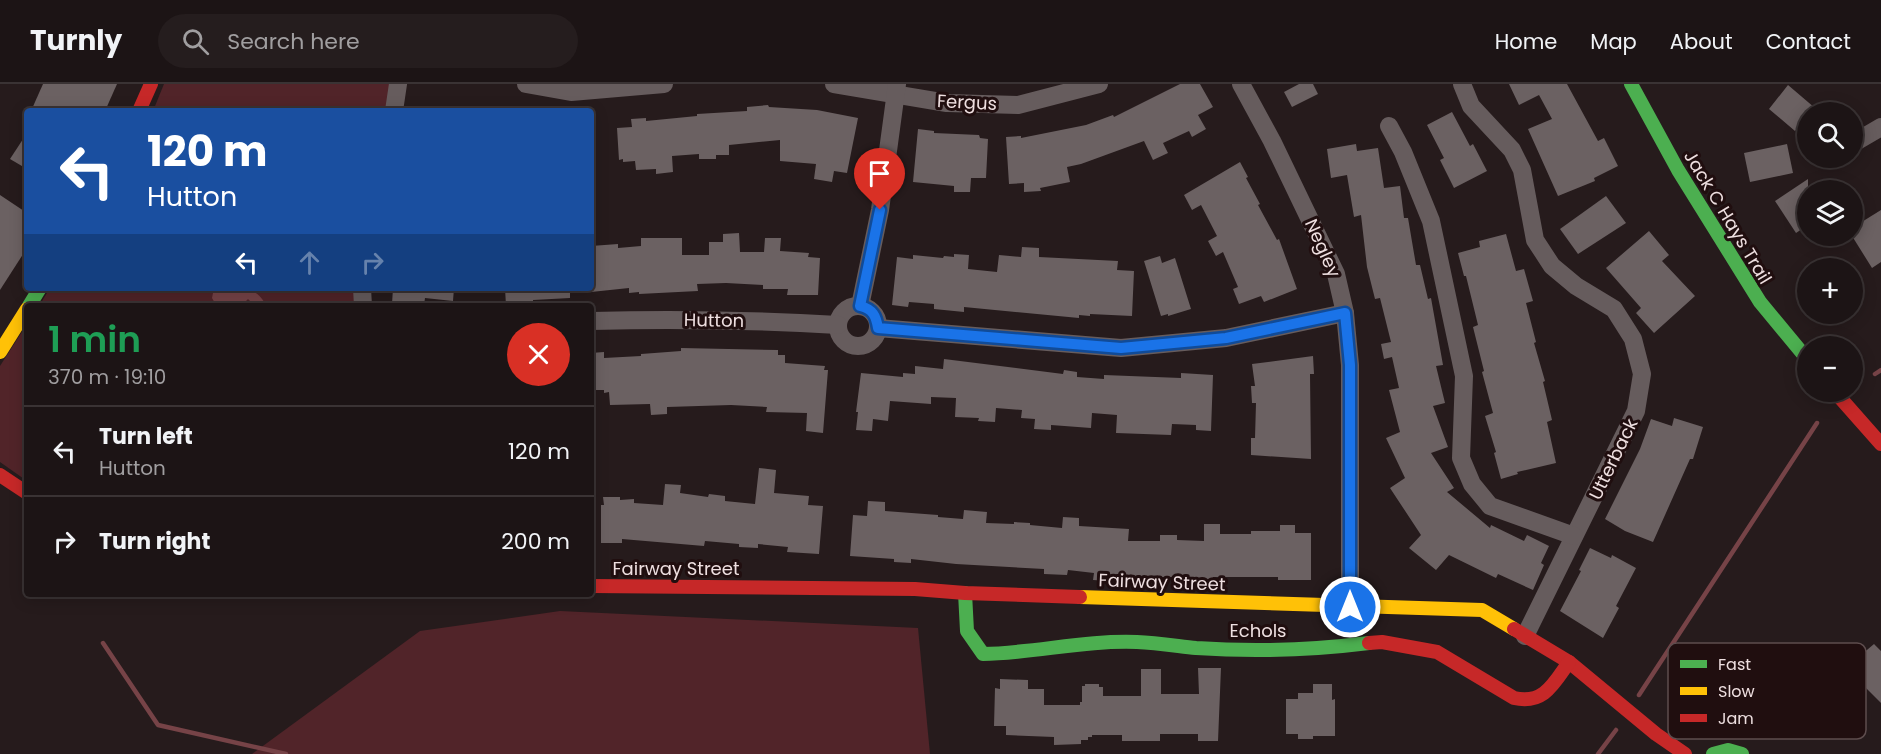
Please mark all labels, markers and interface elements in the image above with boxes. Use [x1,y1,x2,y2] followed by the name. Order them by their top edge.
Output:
[158,14,578,68] search box
[30,21,122,60] text: Turnly
[179,25,212,58] icon: search
[227,26,360,57] text: Search here
[1495,27,1557,56] text: Home
[1590,27,1637,56] text: Map
[1670,27,1733,56] text: About
[1766,27,1851,56] text: Contact
[936,88,998,116] street label: Fergus
[1797,102,1863,402] map controls
[1797,102,1863,168] button: search
[147,122,268,181] text: 120 m
[48,132,126,210] icon: left
[1678,145,1778,289] street label: Jack C Hays Trail
[854,148,905,210] pin
[863,157,896,190] icon: arrive
[147,178,237,215] text: Hutton
[1797,180,1863,246] button: layers
[1299,215,1347,281] street label: Negley
[230,246,263,279] icon: left
[293,246,326,279] icon: ahead
[356,246,389,279] icon: right
[1797,258,1863,324] button: +
[684,307,744,333] street label: Hutton
[48,314,141,365] text: 1 min
[507,323,570,386] button: close
[1797,336,1863,402] button: −
[48,363,166,391] text: 370 m · 19:10
[1583,413,1644,504] street label: Utterback
[99,421,193,452] text: Turn left
[48,435,81,468] icon: left
[508,436,570,467] text: 120 m
[99,454,166,482] text: Hutton
[48,525,81,558] icon: right
[99,526,210,557] text: Turn right
[501,526,570,557] text: 200 m
[613,556,739,581] street label: Fairway Street
[1098,567,1226,597] street label: Fairway Street
[1318,575,1382,639] position arrow
[1229,618,1287,643] street label: Echols
[1668,643,1866,739] legend
[1718,653,1751,676] text: Fast
[1718,680,1755,703] text: Slow
[1718,707,1754,730] text: Jam

